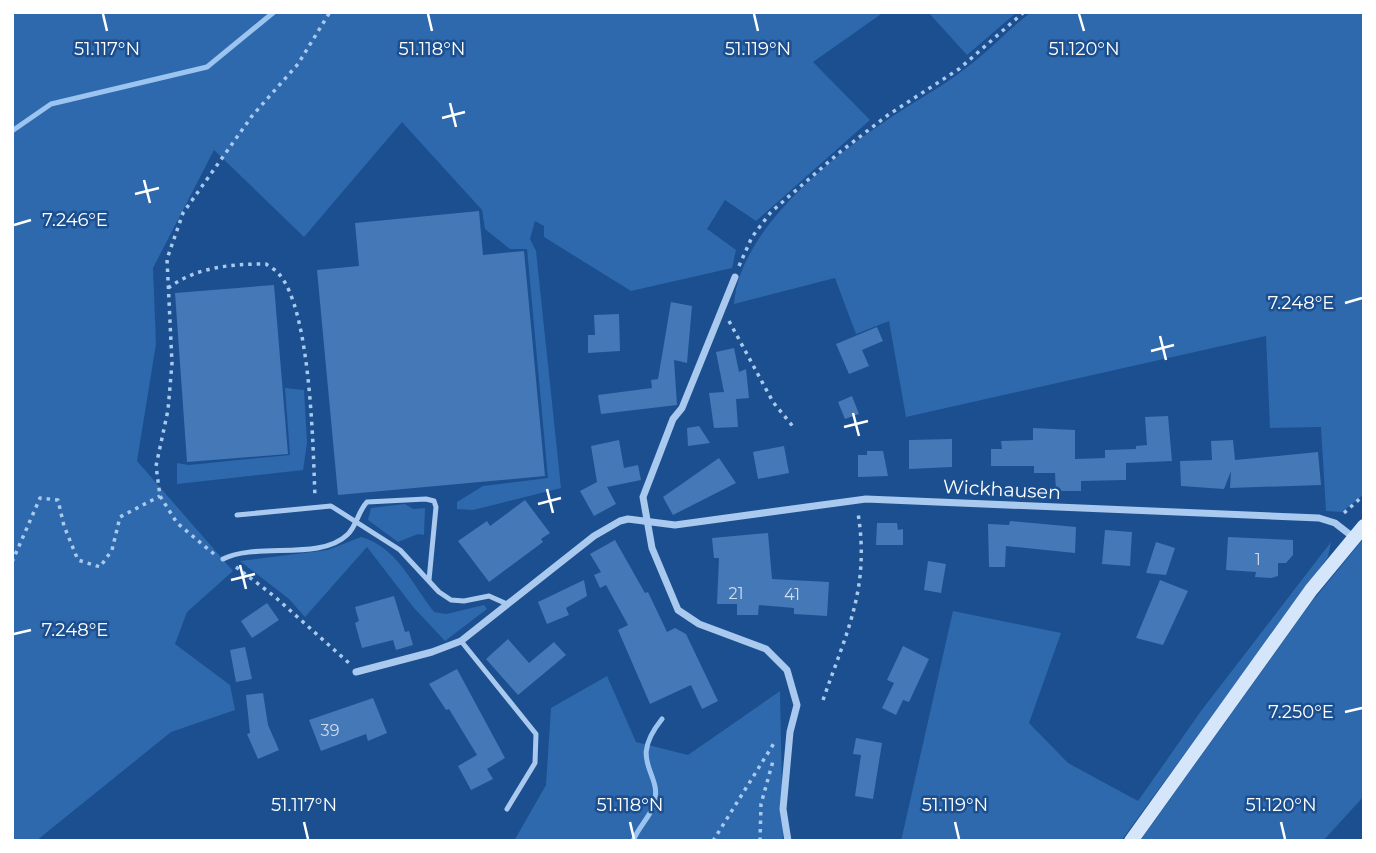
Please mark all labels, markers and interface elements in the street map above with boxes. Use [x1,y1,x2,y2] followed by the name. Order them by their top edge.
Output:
[74,38,140,60] text: 51.117°N
[399,38,465,60] text: 51.118°N
[725,38,791,60] text: 51.119°N
[1048,38,1120,60] text: 51.120°N
[42,209,108,231] text: 7.246°E
[1268,292,1334,314] text: 7.248°E
[942,475,1062,504] street label: Wickhausen
[1255,550,1261,569] house number: 1
[729,584,743,603] house number: 21
[784,585,800,604] house number: 41
[42,619,108,641] text: 7.248°E
[1268,701,1334,723] text: 7.250°E
[321,721,339,740] house number: 39
[271,794,337,816] text: 51.117°N
[597,794,663,816] text: 51.118°N
[922,794,988,816] text: 51.119°N
[1245,794,1317,816] text: 51.120°N

